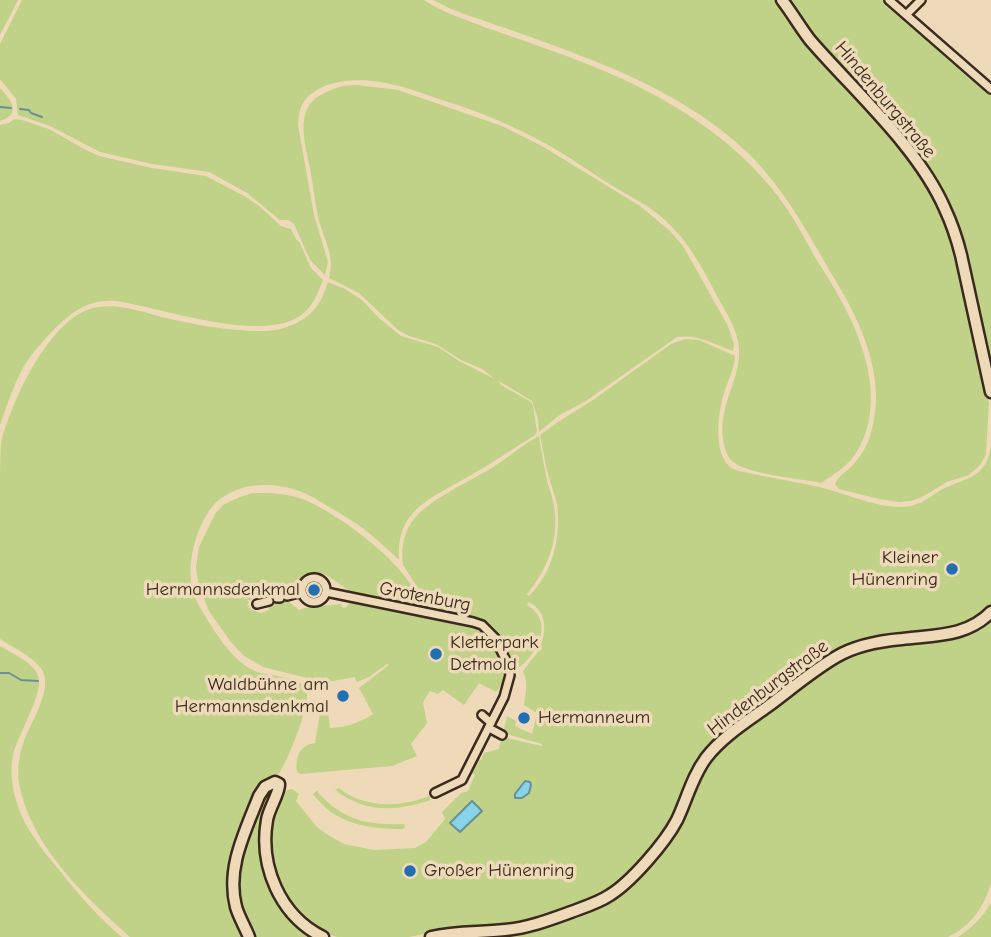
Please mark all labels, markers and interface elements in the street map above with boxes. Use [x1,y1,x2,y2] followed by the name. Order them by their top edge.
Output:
[830,37,940,163] street label: Hindenburgstraße
[852,547,938,591] place label: Kleiner Hünenring
[944,561,960,577] marker: Kleiner Hünenring
[377,577,473,617] street label: Grotenburg
[146,579,300,601] place label: Hermannsdenkmal
[306,582,322,598] marker: Hermannsdenkmal
[450,632,538,676] place label: Kletterpark Detmold
[703,635,833,741] street label: Hindenburgstraße
[428,646,444,662] marker: Kletterpark Detmold
[175,674,329,718] place label: Waldbühne am Hermannsdenkmal
[335,688,351,704] marker: Waldbühne am Hermannsdenkmal
[538,707,650,729] place label: Hermanneum
[516,710,532,726] marker: Hermanneum
[424,860,575,882] place label: Großer Hünenring
[402,863,418,879] marker: Großer Hünenring

